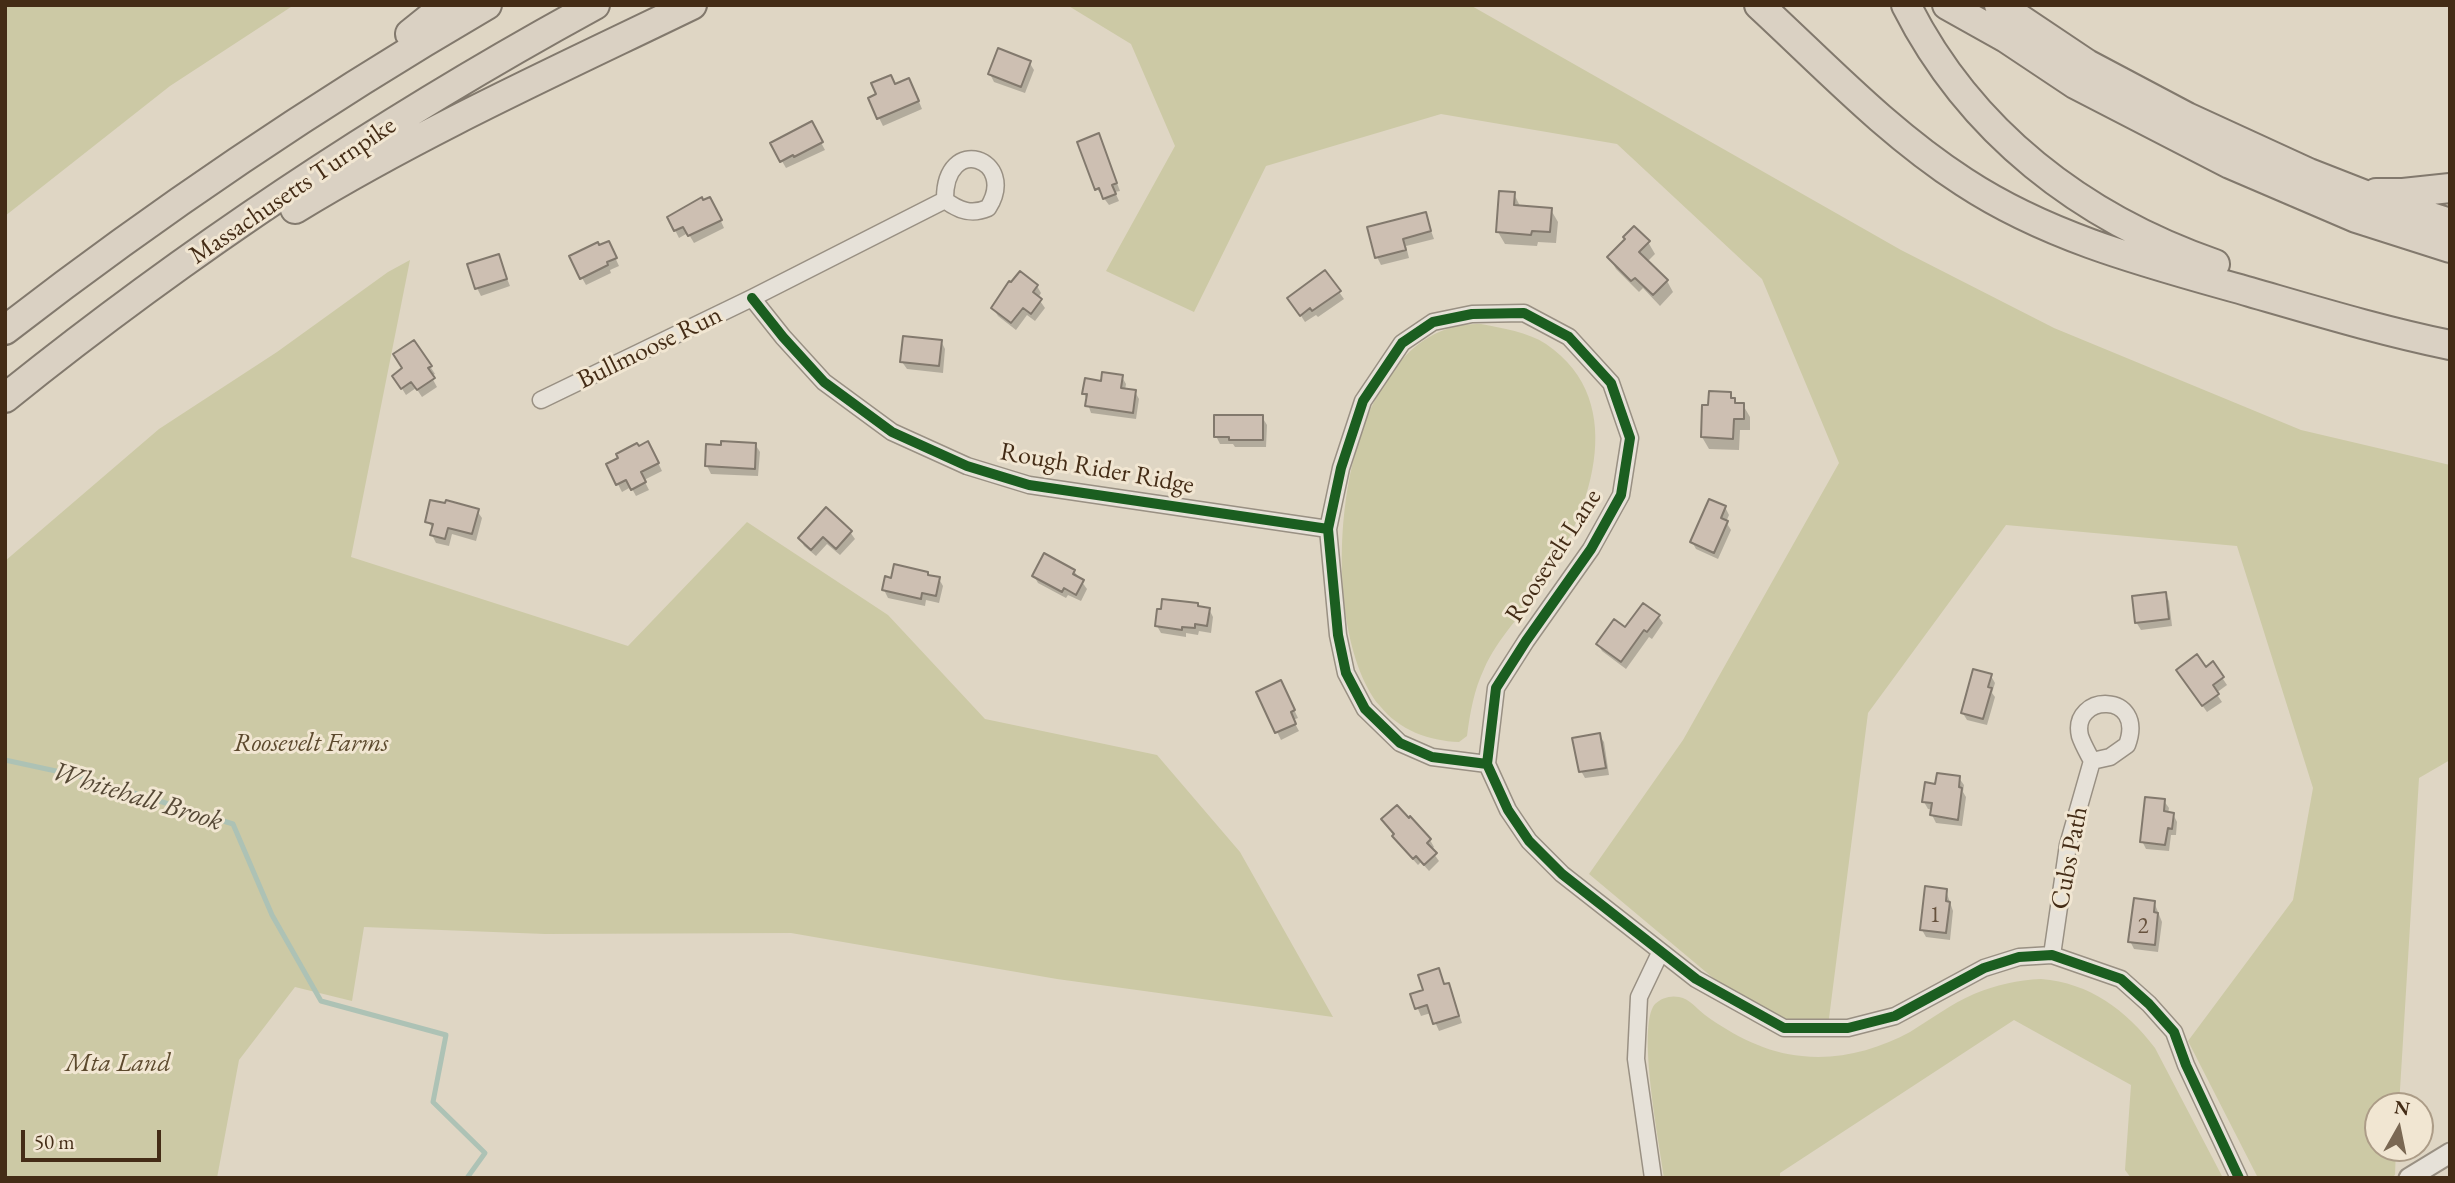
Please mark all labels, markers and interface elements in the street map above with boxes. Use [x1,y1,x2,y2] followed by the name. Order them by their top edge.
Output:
[184,110,402,272] street label: Massachusetts Turnpike
[573,300,727,396] street label: Bullmoose Run
[997,437,1197,501] street label: Rough Rider Ridge
[1499,483,1609,629] street label: Roosevelt Lane
[234,728,388,760] park label: Roosevelt Farms
[47,755,227,839] water label: Whitehall Brook
[2045,804,2095,912] street label: Cubs Path
[1929,902,1941,930] house number: 1
[2137,913,2149,941] house number: 2
[65,1048,171,1080] park label: Mta Land
[2364,1092,2434,1162] north arrow
[2393,1094,2412,1121] text: N
[24,1116,164,1160] scale bar
[34,1128,75,1155] text: 50 m

